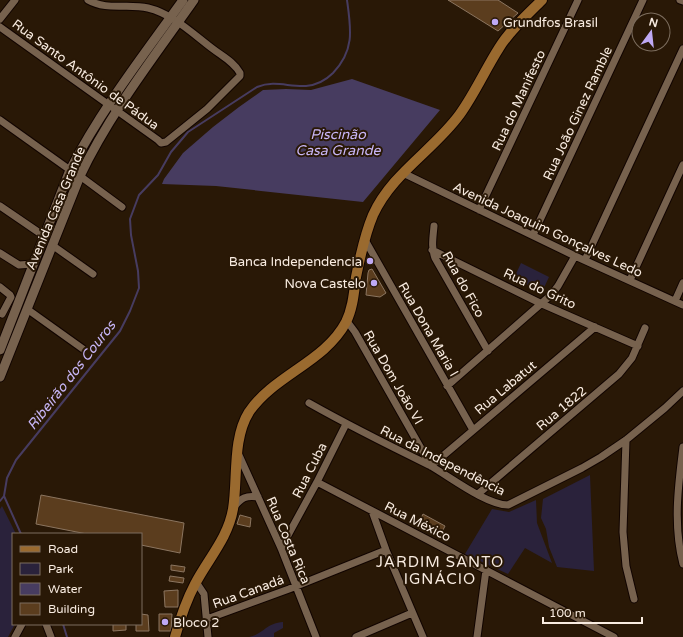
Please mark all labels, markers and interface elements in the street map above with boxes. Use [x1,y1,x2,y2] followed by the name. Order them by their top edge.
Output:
[631,12,671,52] north arrow
[503,15,598,31] place label: Grundfos Brasil
[648,15,659,30] text: N
[9,16,162,134] street label: Rua Santo Antônio de Pádua
[490,17,500,27] marker: Grundfos Brasil
[540,44,616,183] street label: Rua João Ginez Ramble
[489,47,549,153] street label: Rua do Manifesto
[296,126,382,159] water label: Piscinão Casa Grande
[23,144,89,272] street label: Avenida Casa Grande
[450,179,645,281] street label: Avenida Joaquim Gonçalves Ledo
[438,249,488,320] street label: Rua do Fico
[229,254,362,270] place label: Banca Independencia
[365,256,375,266] marker: Banca Independencia
[501,265,578,313] street label: Rua do Grito
[285,276,366,292] place label: Nova Castelo
[369,278,379,288] marker: Nova Castelo
[395,279,462,380] street label: Rua Dona Maria I
[24,316,120,433] water label: Ribeirão dos Couros
[360,328,427,427] street label: Rua Dom João VI
[471,357,540,418] street label: Rua Labatut
[533,383,590,434] street label: Rua 1822
[377,422,508,499] street label: Rua da Independência
[289,440,331,501] street label: Rua Cuba
[263,494,314,586] street label: Rua Costa Rica
[382,498,454,546] street label: Rua México
[12,533,142,625] legend
[48,542,78,556] text: Road
[376,553,504,588] district label: JARDIM SANTO IGNÁCIO
[48,562,74,576] text: Park
[210,572,286,612] street label: Rua Canadá
[48,582,83,596] text: Water
[543,599,642,625] scale bar
[48,602,95,616] text: Building
[549,606,586,620] text: 100 m
[173,615,219,631] place label: Bloco 2
[160,617,170,627] marker: Bloco 2

